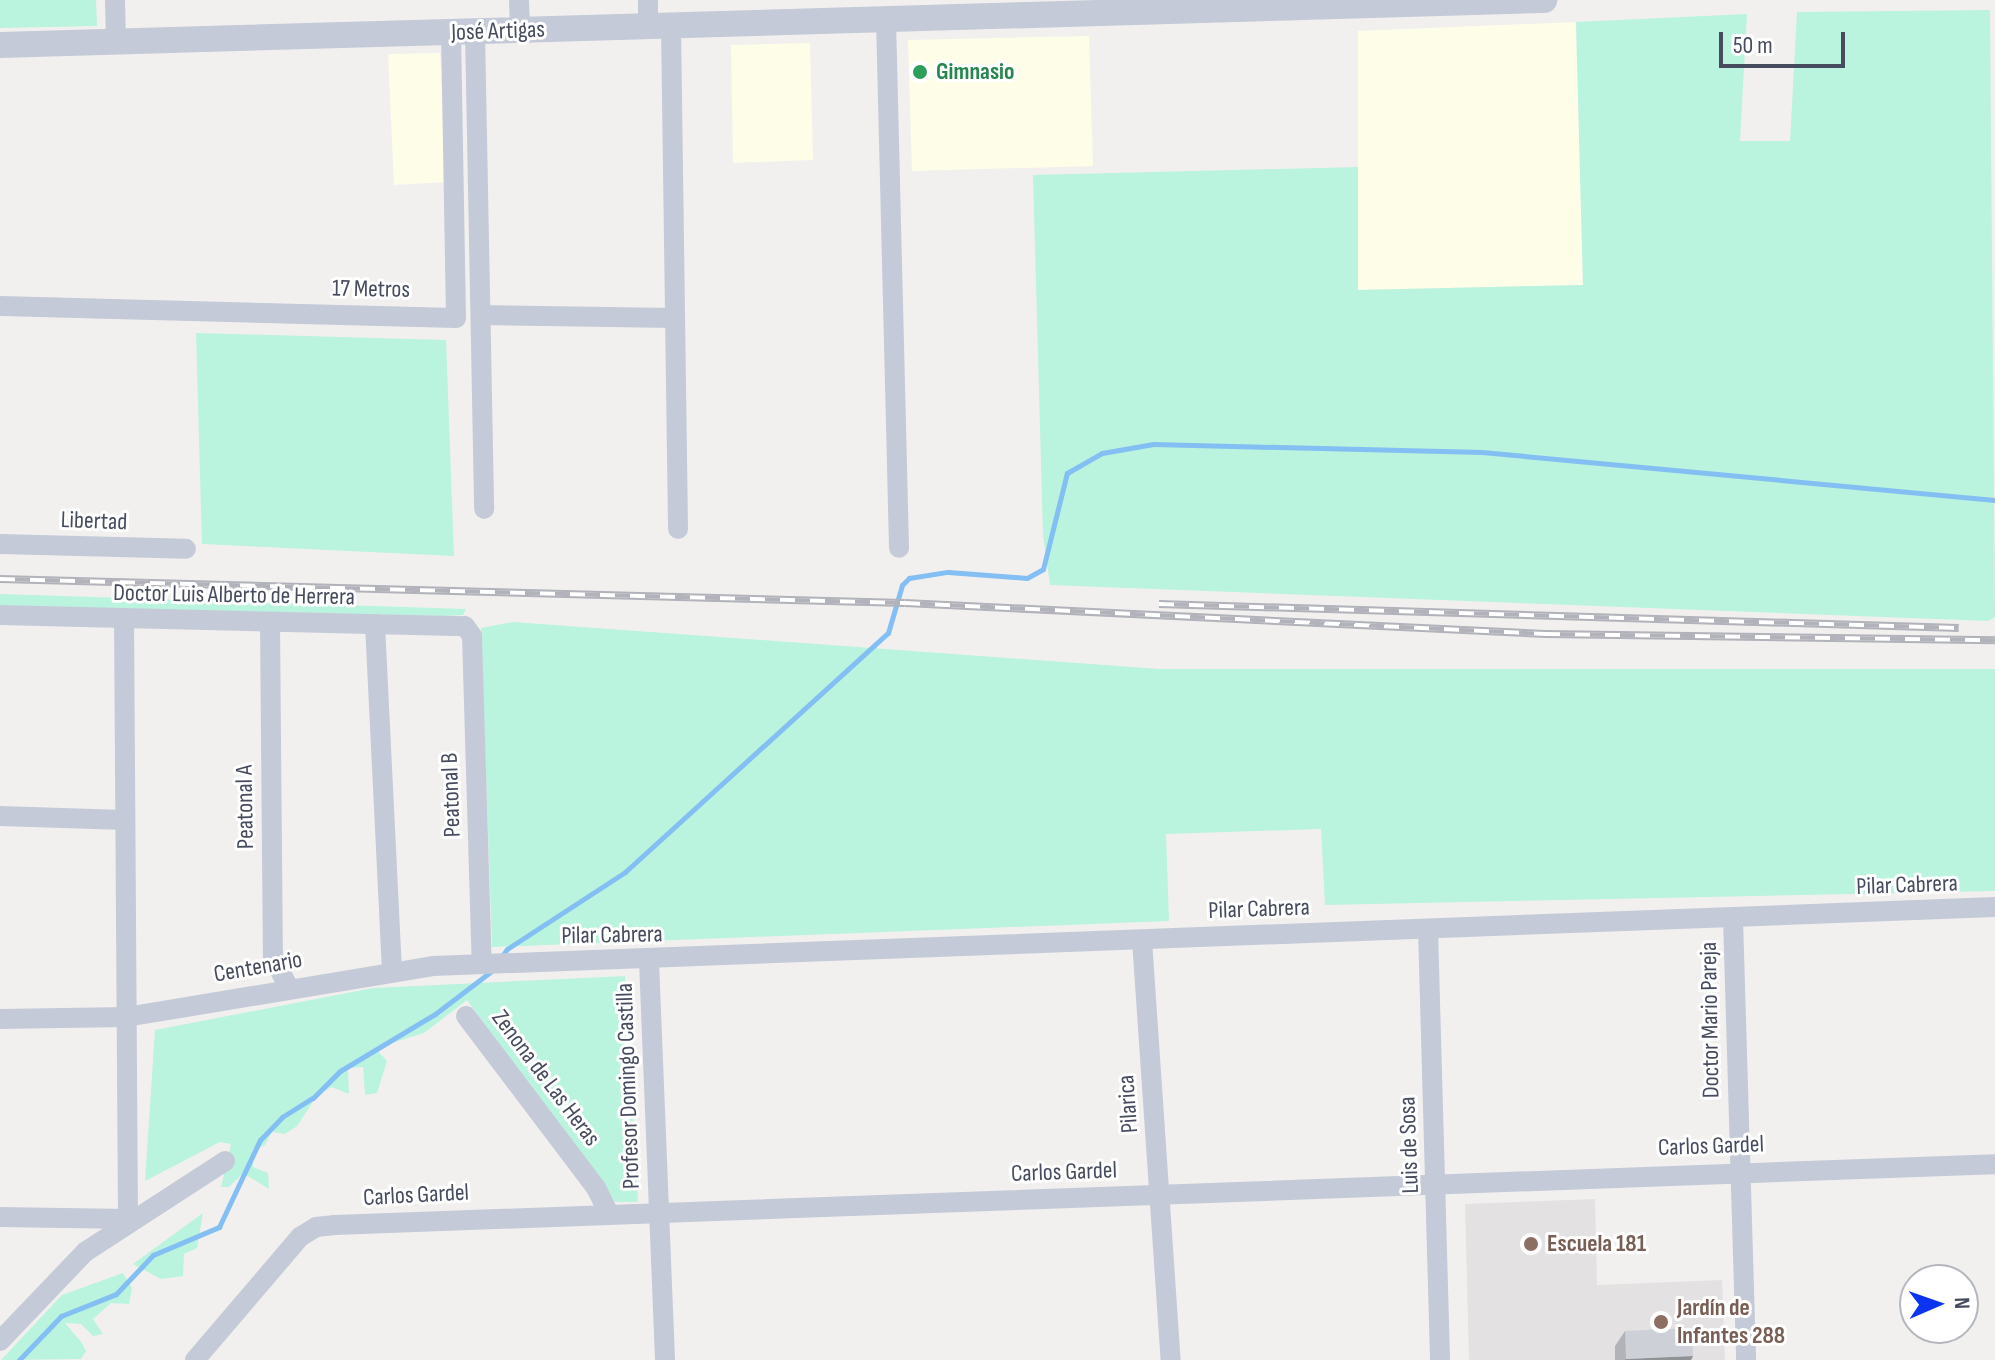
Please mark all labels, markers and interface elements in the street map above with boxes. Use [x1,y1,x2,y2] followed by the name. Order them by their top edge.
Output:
[451,15,545,47] street label: José Artigas
[1723,16,1849,66] scale bar
[1733,31,1773,60] text: 50 m
[936,58,1014,86] place label: Gimnasio
[911,63,929,81] marker: Gimnasio
[332,274,410,304] street label: 17 Metros
[60,505,128,537] street label: Libertad
[113,578,355,612] street label: Doctor Luis Alberto de Herrera
[435,752,467,838] street label: Peatonal B
[230,765,260,849] street label: Peatonal A
[1856,869,1958,901] street label: Pilar Cabrera
[1208,893,1310,925] street label: Pilar Cabrera
[561,920,663,950] street label: Pilar Cabrera
[1694,942,1726,1098] street label: Doctor Mario Pareja
[212,945,304,989] street label: Centenario
[610,983,646,1189] street label: Profesor Domingo Castilla
[485,1004,607,1152] street label: Zenona de Las Heras
[1112,1074,1144,1134] street label: Pilarica
[1393,1096,1425,1194] street label: Luis de Sosa
[1658,1130,1764,1162] street label: Carlos Gardel
[1011,1156,1117,1188] street label: Carlos Gardel
[362,1178,470,1212] street label: Carlos Gardel
[1547,1230,1646,1258] place label: Escuela 181
[1522,1235,1540,1253] marker: Escuela 181
[1899,1264,1979,1344] north arrow
[1677,1294,1785,1350] place label: Jardín de Infantes 288
[1948,1297,1975,1310] text: N
[1652,1313,1670,1331] marker: Jardín de Infantes 288

